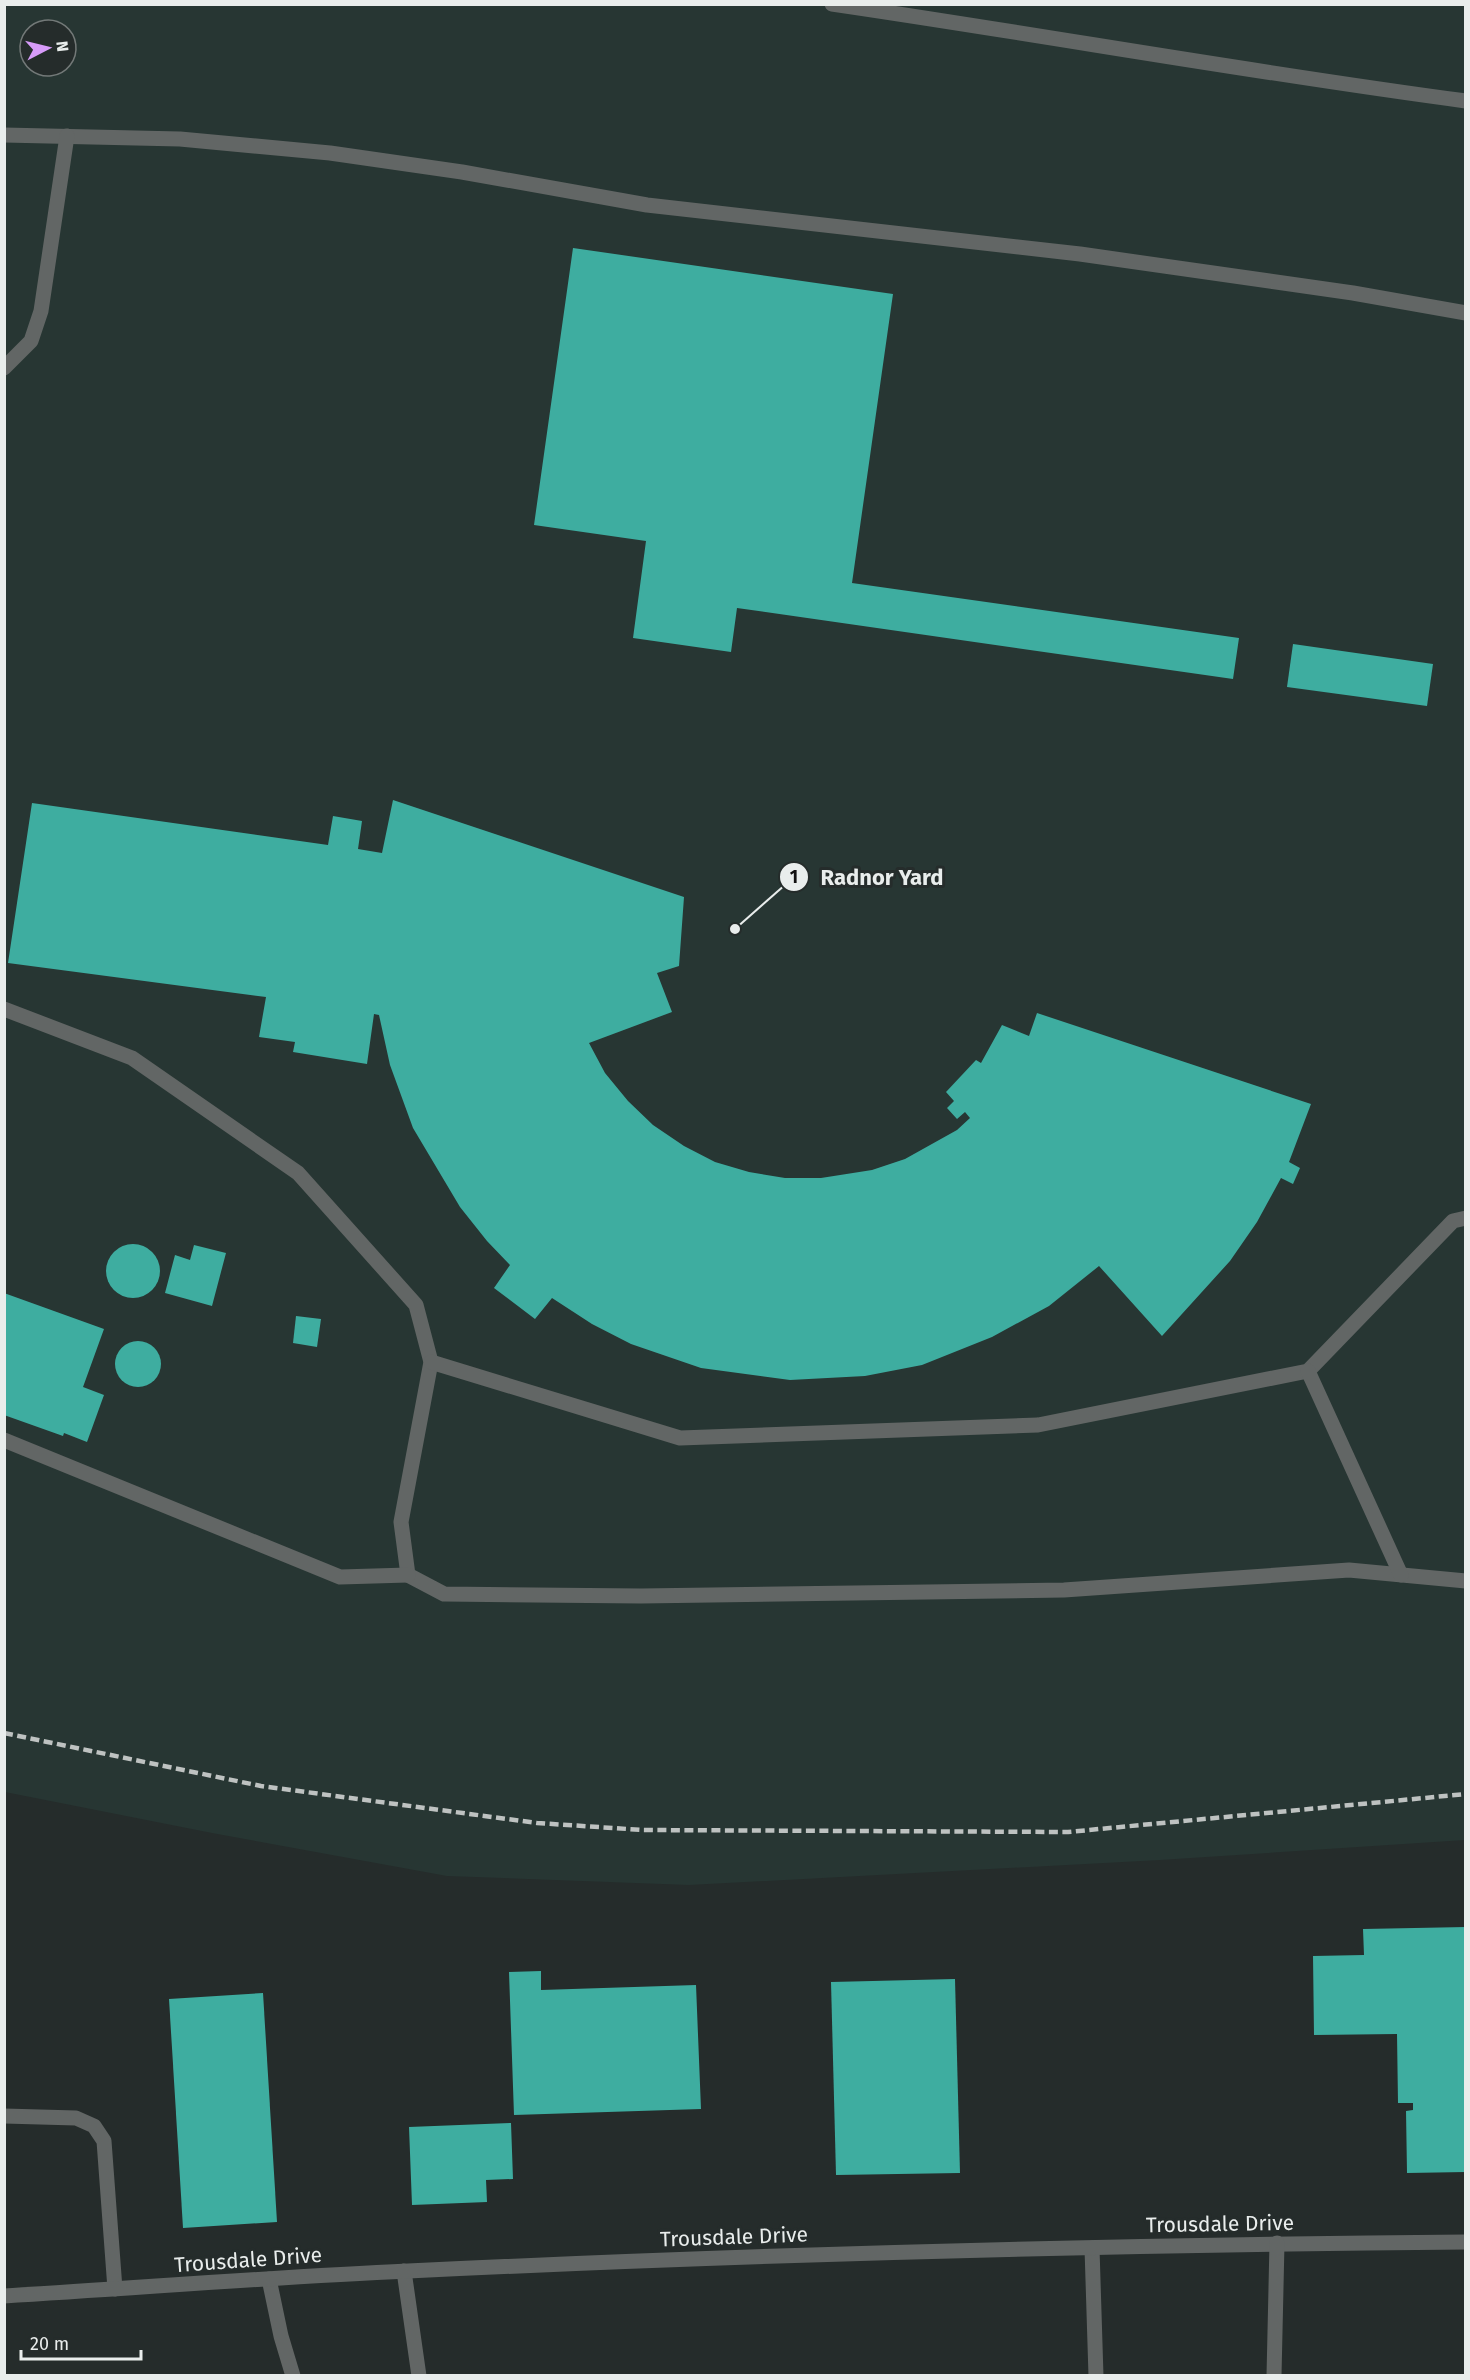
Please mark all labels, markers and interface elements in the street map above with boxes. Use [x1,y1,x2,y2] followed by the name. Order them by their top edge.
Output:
[18,18,78,78] north arrow
[52,40,72,53] text: N
[779,857,956,897] callout: Radnor Yard
[821,864,943,891] text: Radnor Yard
[790,866,798,888] text: 1
[1146,2210,1294,2238] street label: Trousdale Drive
[660,2221,808,2253] street label: Trousdale Drive
[173,2242,323,2278] street label: Trousdale Drive
[21,2323,141,2361] scale bar
[30,2333,69,2355] text: 20 m

